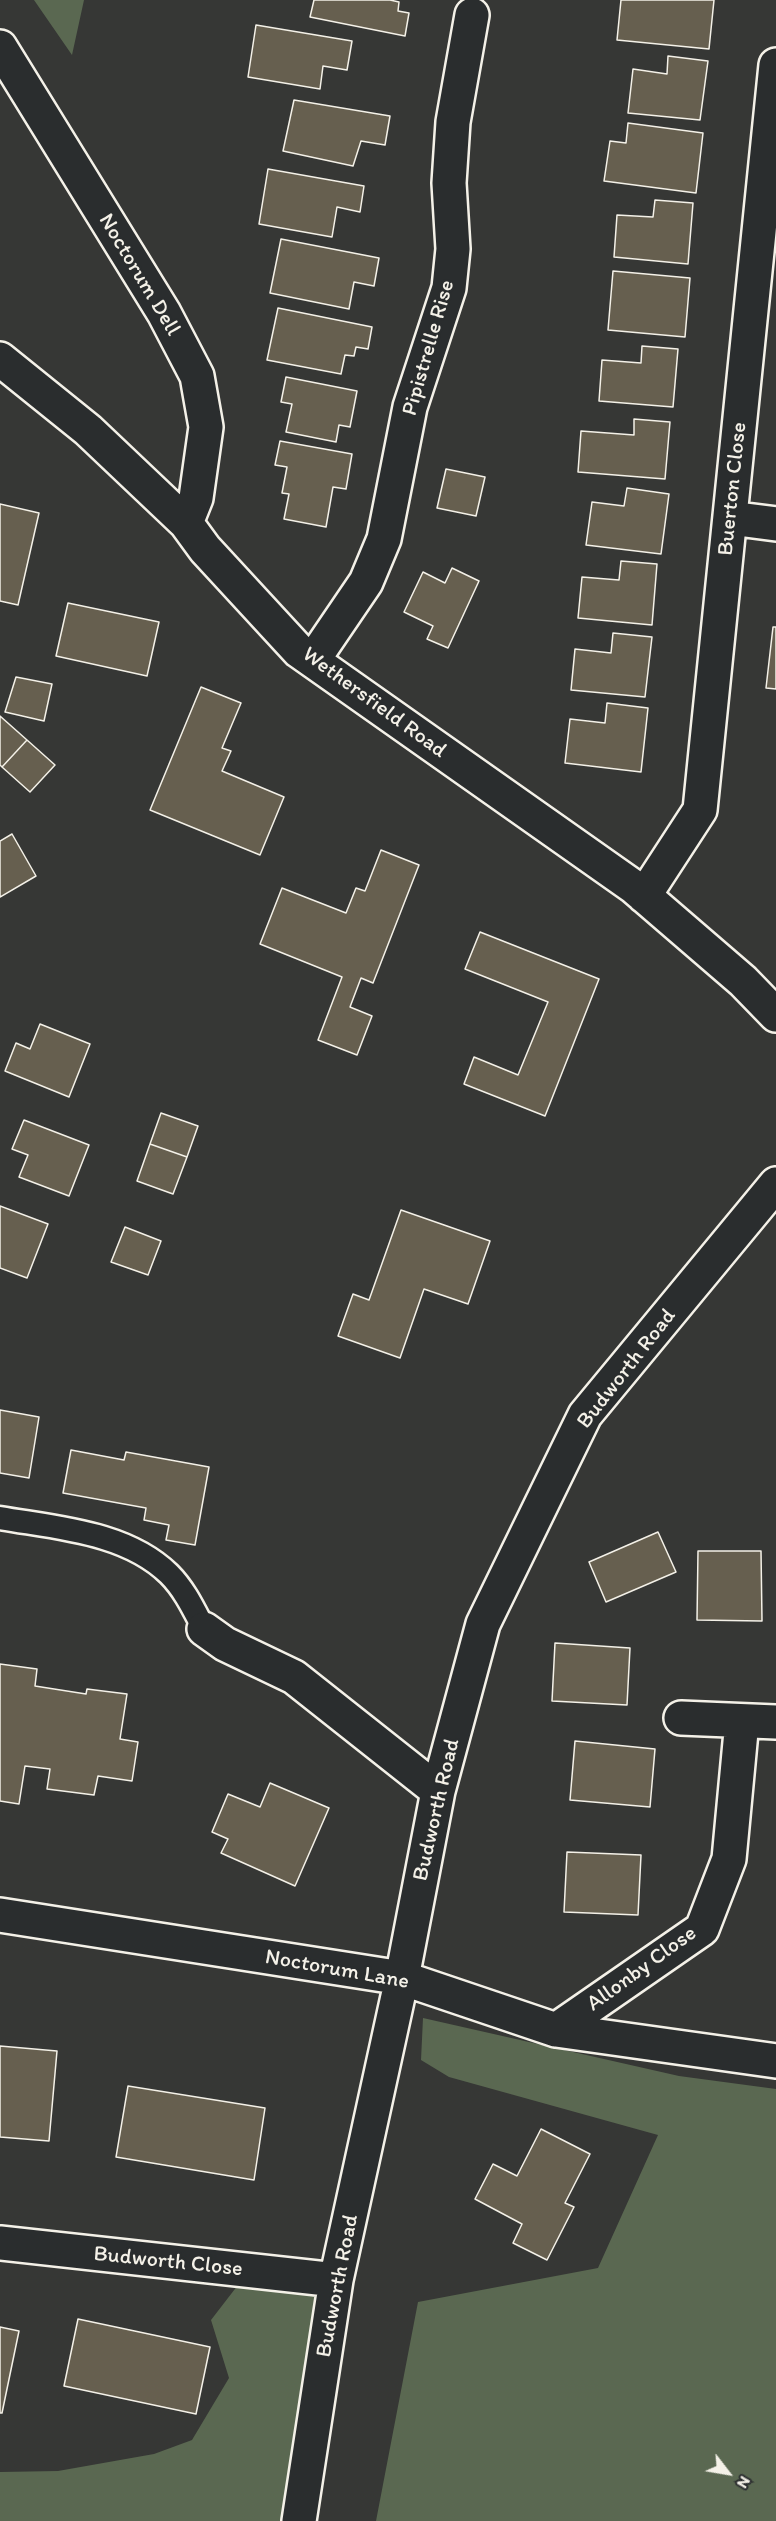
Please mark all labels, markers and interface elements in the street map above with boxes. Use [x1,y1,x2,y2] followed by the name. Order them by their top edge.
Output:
[92,209,186,341] street label: Noctorum Dell
[397,277,461,419] street label: Pipistrelle Rise
[713,421,753,557] street label: Buerton Close
[297,642,451,764] street label: Wethersfield Road
[572,1304,682,1434] street label: Budworth Road
[408,1736,466,1884] street label: Budworth Road
[582,1920,702,2018] street label: Allonby Close
[263,1944,411,1996] street label: Noctorum Lane
[311,2212,365,2360] street label: Budworth Road
[92,2241,244,2283] street label: Budworth Close
[698,2443,758,2503] north arrow
[733,2473,755,2492] text: N

